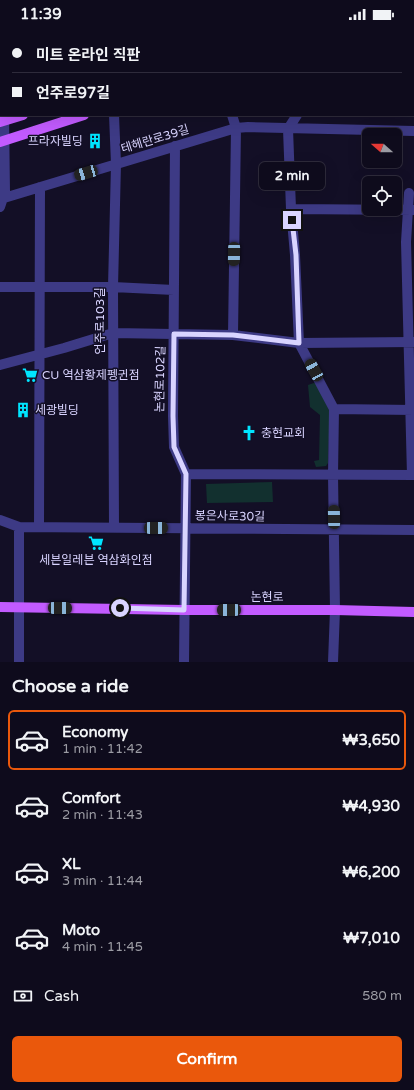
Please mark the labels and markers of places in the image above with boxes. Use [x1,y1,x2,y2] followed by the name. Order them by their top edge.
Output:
[86,132,104,150] building icon: 프라자빌딩
[28,134,83,148] place label: 프라자빌딩
[21,366,39,384] supermarket icon: CU 역삼황제펭귄점
[42,368,140,382] place label: CU 역삼황제펭귄점
[14,401,32,419] building icon: 세광빌딩
[35,403,79,417] place label: 세광빌딩
[240,424,258,442] church icon: 충현교회
[261,426,305,440] place label: 충현교회
[87,534,105,552] supermarket icon: 세븐일레븐 역삼화인점
[39,553,153,567] place label: 세븐일레븐 역삼화인점

